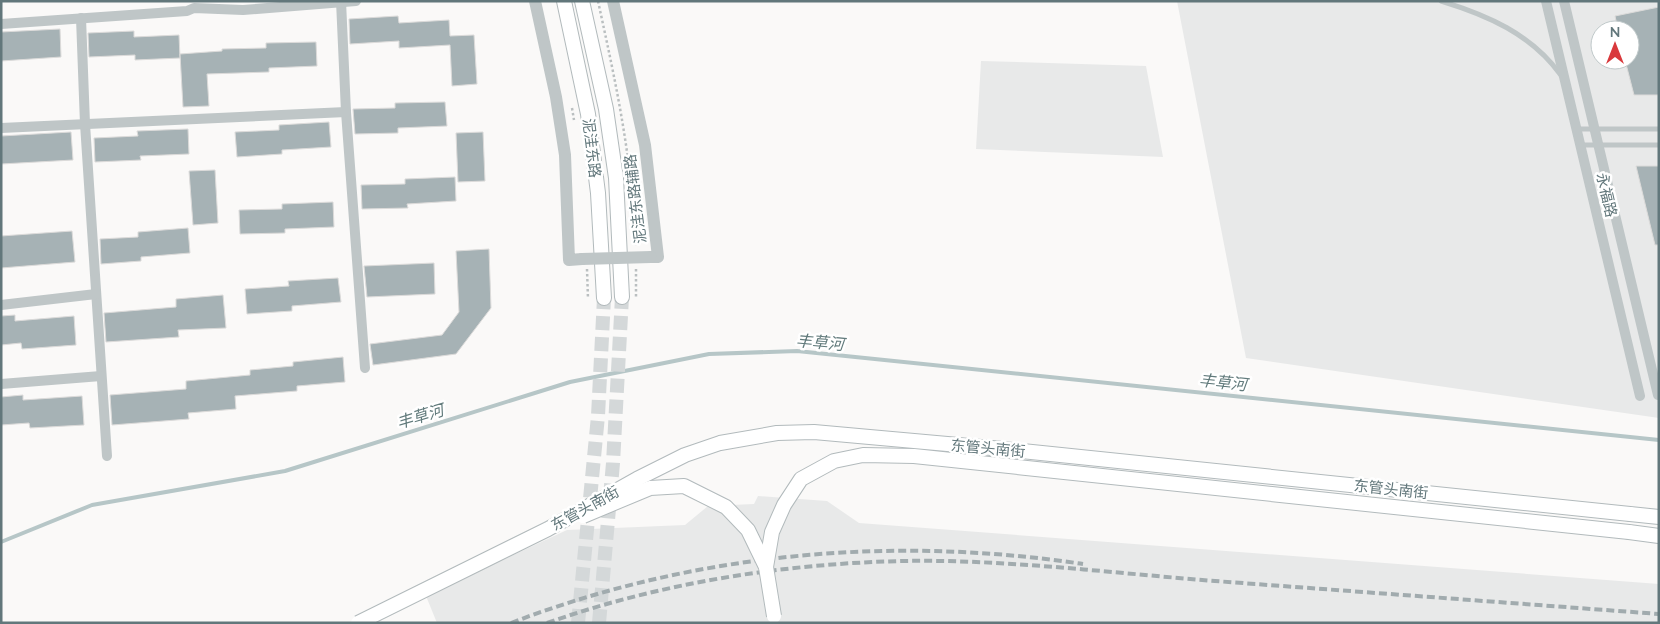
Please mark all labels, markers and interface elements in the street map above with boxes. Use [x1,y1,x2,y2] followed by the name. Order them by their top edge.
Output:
[1590,20,1640,70] north arrow
[1610,23,1620,41] text: N
[579,117,605,179] street label: 泥洼东路
[620,153,650,245] street label: 泥洼东路辅路
[1593,171,1621,219] street label: 永福路
[795,330,848,354] water label: 丰草河
[1198,370,1251,395] water label: 丰草河
[394,399,449,433] water label: 丰草河
[950,435,1026,461] street label: 东管头南街
[1353,476,1429,502] street label: 东管头南街
[548,482,622,534] street label: 东管头南街

